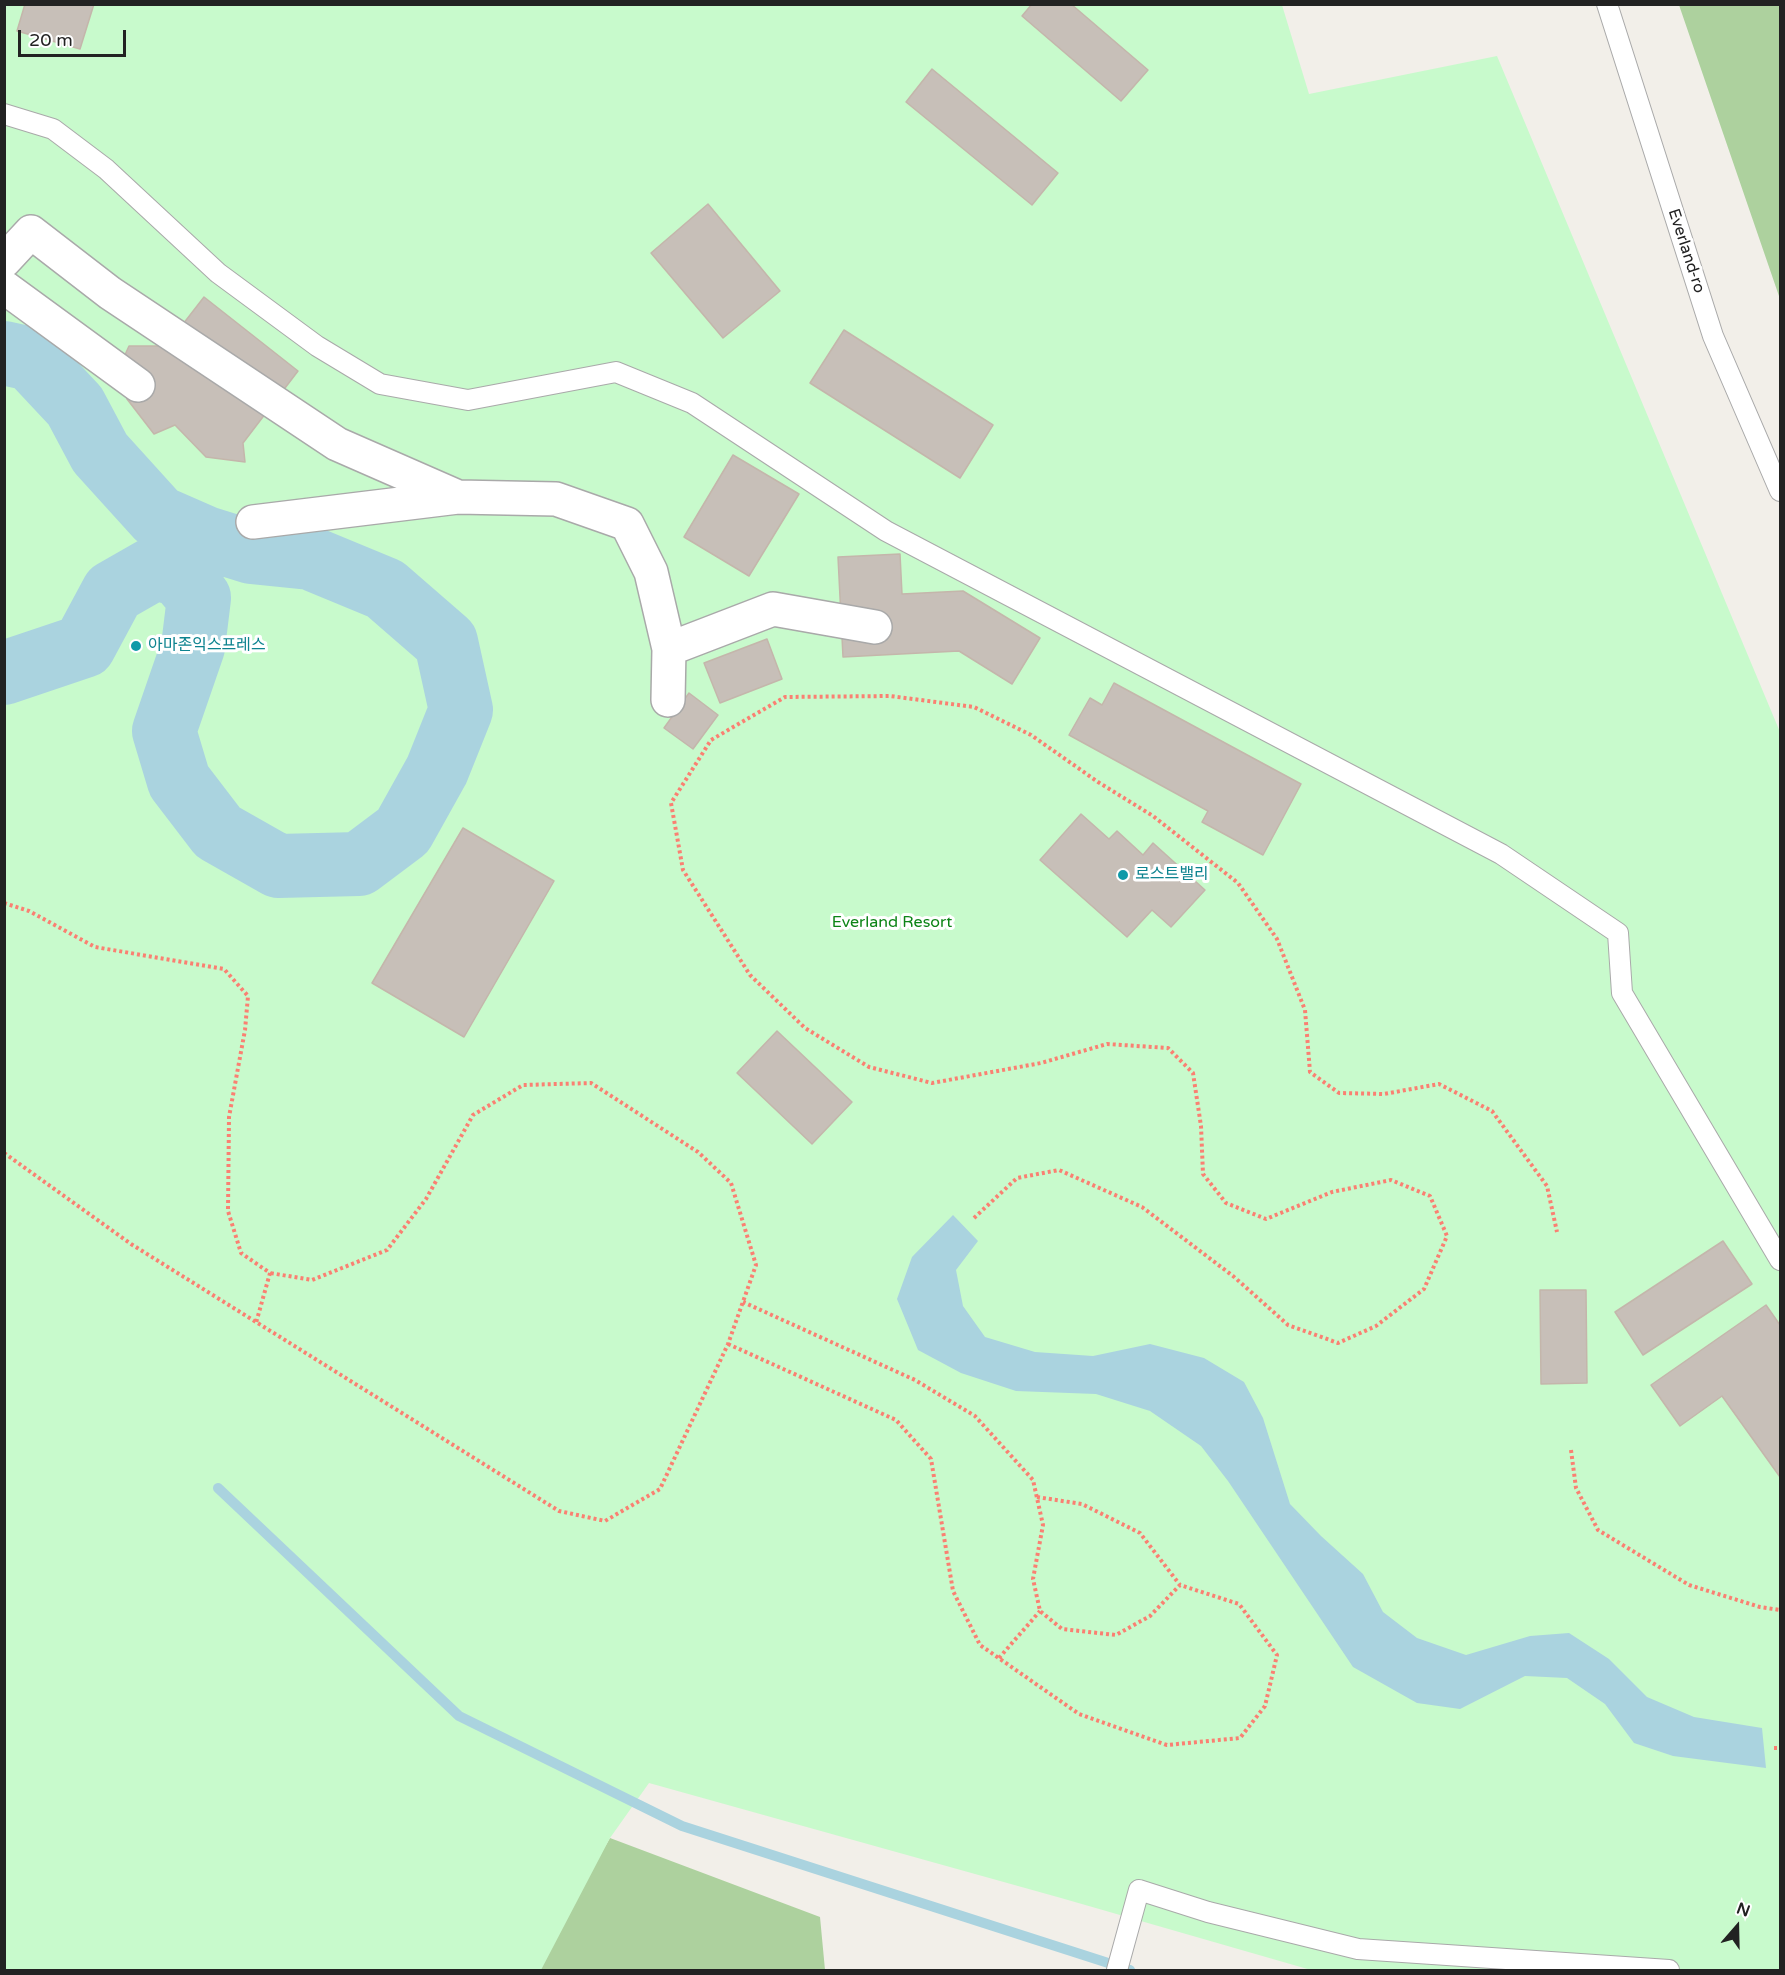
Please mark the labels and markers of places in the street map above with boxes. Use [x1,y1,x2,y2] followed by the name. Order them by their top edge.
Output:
[148,636,266,656] place label: 아마존익스프레스
[129,639,143,653] marker: 아마존익스프레스
[1135,865,1209,885] place label: 로스트밸리
[1116,868,1130,882] marker: 로스트밸리

